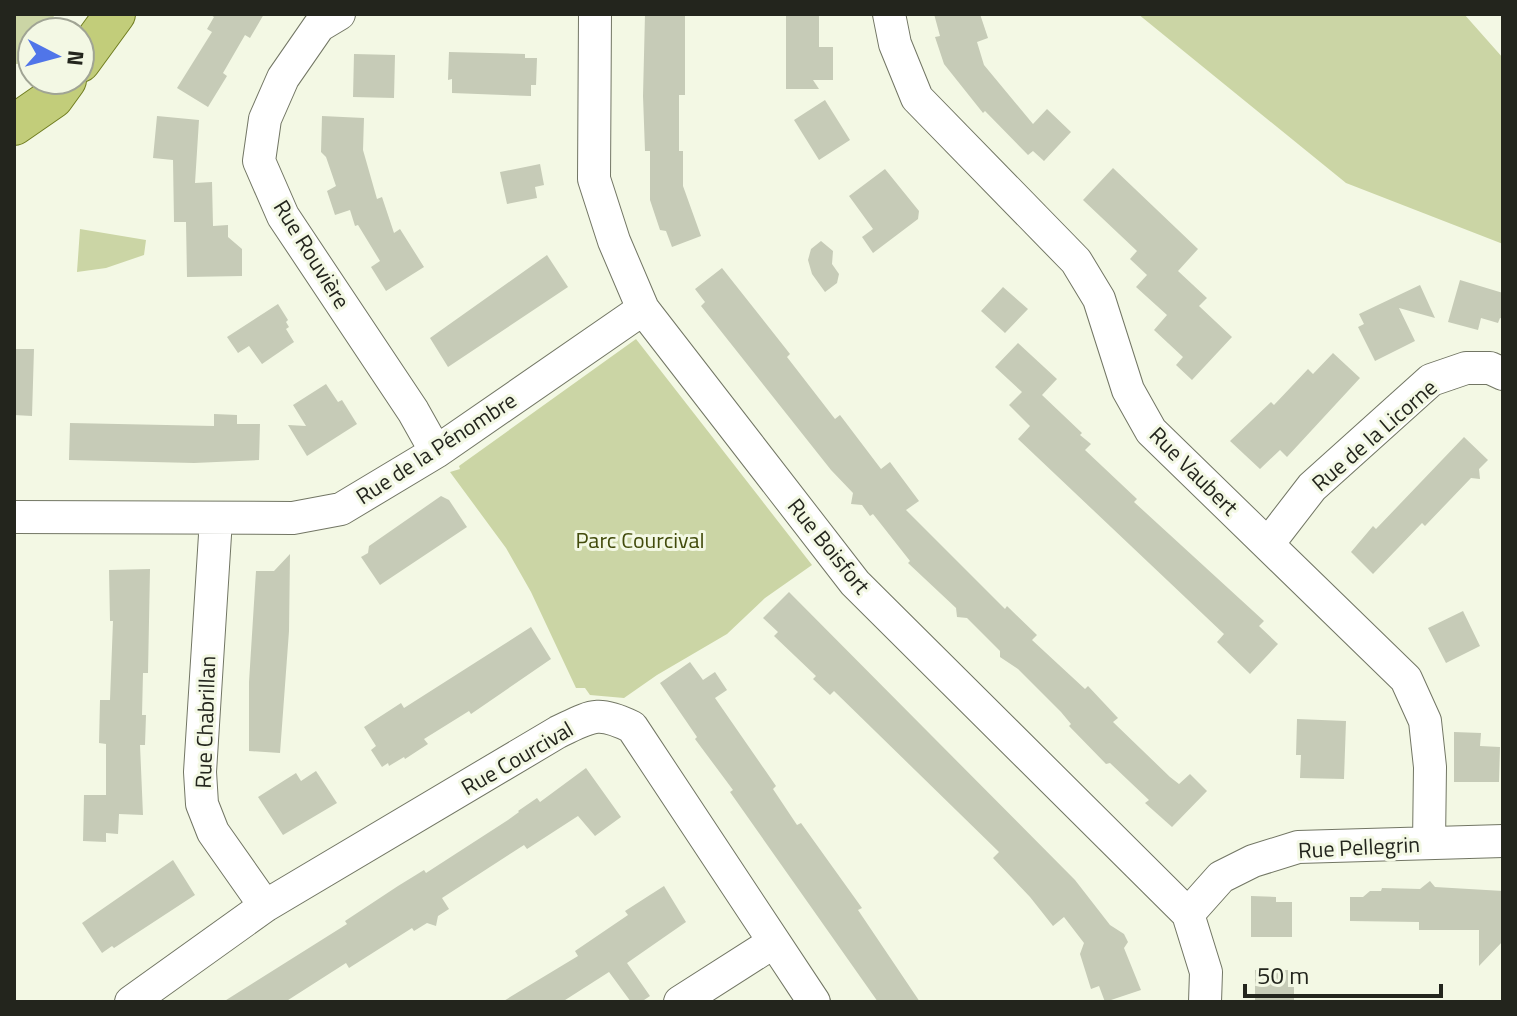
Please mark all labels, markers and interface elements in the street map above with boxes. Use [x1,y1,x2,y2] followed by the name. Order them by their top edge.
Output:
[16,16,96,96] north arrow
[58,49,94,67] text: N
[265,193,359,315] street label: Rue Rouvière
[1304,371,1444,499] street label: Rue de la Licorne
[349,383,523,513] street label: Rue de la Pénombre
[1142,419,1247,524] street label: Rue Vaubert
[779,490,879,602] street label: Rue Boisfort
[575,523,705,557] park label: Parc Courcival
[186,655,224,789] street label: Rue Chabrillan
[455,712,579,804] street label: Rue Courcival
[1297,827,1421,867] street label: Rue Pellegrin
[1245,948,1441,998] scale bar
[1257,957,1309,993] text: 50 m

